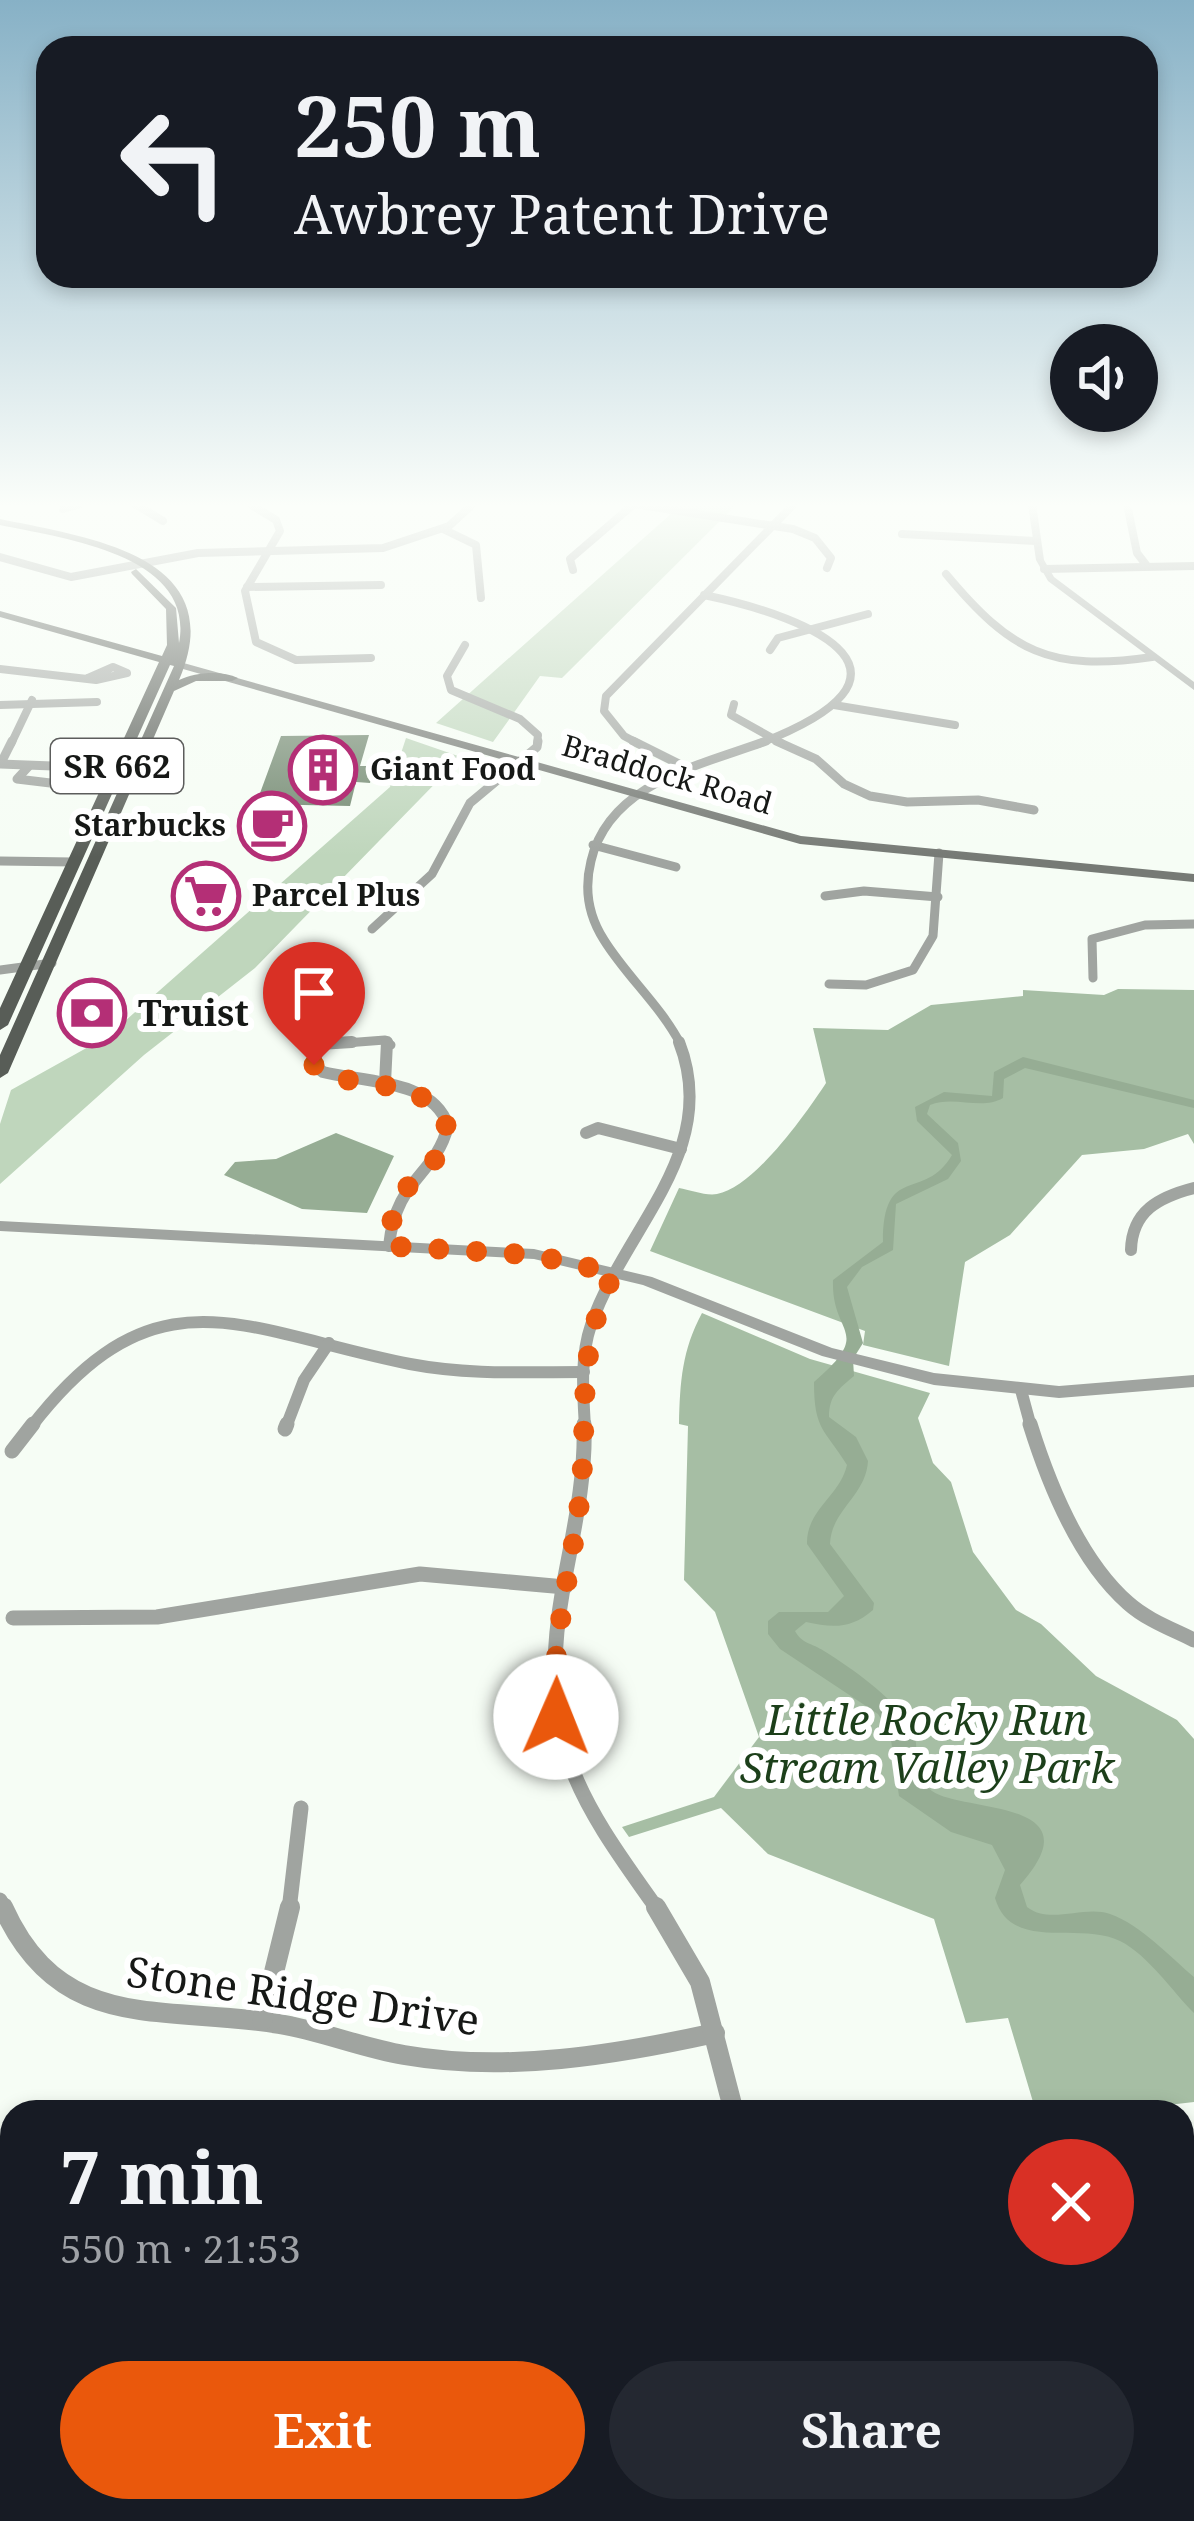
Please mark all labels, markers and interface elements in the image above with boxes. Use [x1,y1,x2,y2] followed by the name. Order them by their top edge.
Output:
[294,67,541,182] text: 250 m
[96,84,252,240] icon: left
[294,176,830,250] text: Awbrey Patent Drive
[1050,324,1158,432] map controls
[1050,324,1158,432] button: sound
[558,724,777,823] street label: Braddock Road
[288,735,358,805] building icon: Giant Food
[51,739,183,793] road number: SR 662
[370,748,535,789] place label: Giant Food
[237,791,307,861] cafe icon: Starbucks
[74,804,226,845] place label: Starbucks
[171,861,241,931] supermarket icon: Parcel Plus
[252,874,420,915] place label: Parcel Plus
[263,942,365,1065] pin
[281,960,347,1026] icon: arrive
[57,978,127,1048] bank icon: Truist
[138,988,249,1037] place label: Truist
[493,1654,619,1780] position arrow
[740,1690,1116,1795] park label: Little Rocky Run Stream Valley Park
[123,1942,483,2047] street label: Stone Ridge Drive
[60,2127,264,2225] text: 7 min
[1008,2139,1134,2265] button: close
[60,2221,301,2274] text: 550 m · 21:53
[60,2361,585,2499] button: Exit
[609,2361,1134,2499] button: Share

